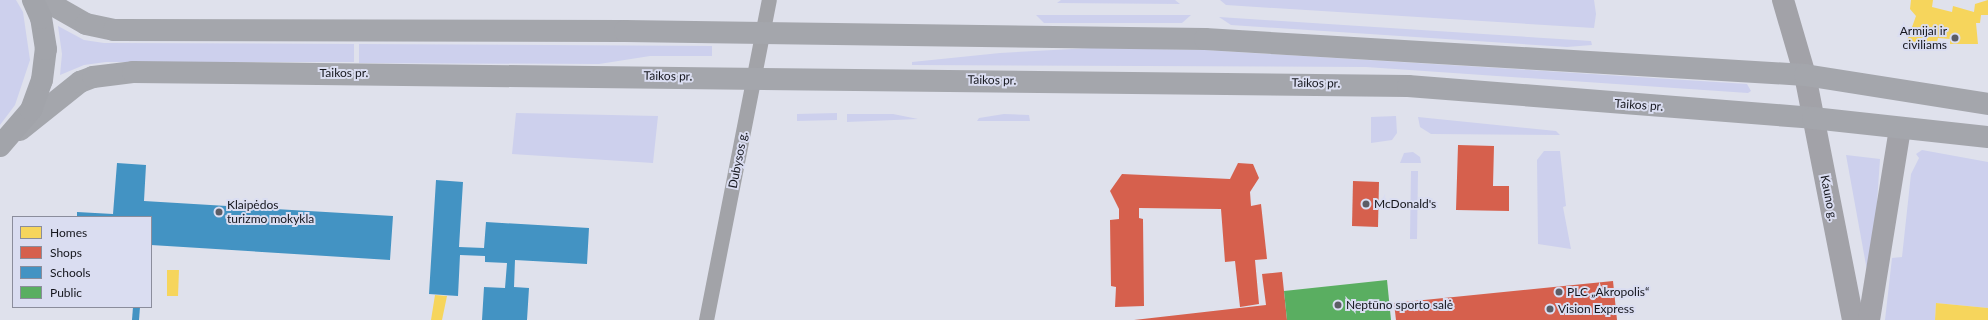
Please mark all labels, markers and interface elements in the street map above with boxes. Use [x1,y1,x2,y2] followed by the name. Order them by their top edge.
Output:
[1900,24,1947,52] place label: Armijai ir civiliams
[1950,33,1960,43] marker: Armijai ir civiliams
[320,66,368,80] street label: Taikos pr.
[643,68,693,84] street label: Taikos pr.
[967,72,1017,88] street label: Taikos pr.
[1291,75,1341,91] street label: Taikos pr.
[1614,96,1664,114] street label: Taikos pr.
[725,130,751,190] street label: Dubysos g.
[1818,174,1840,222] street label: Kauno g.
[1374,197,1436,211] place label: McDonald's
[227,198,314,226] place label: Klaipėdos turizmo mokykla
[1361,199,1371,209] marker: McDonald's
[214,207,224,217] marker: Klaipėdos turizmo mokykla
[12,216,152,308] legend
[50,225,87,240] text: Homes
[50,245,82,260] text: Shops
[50,265,91,280] text: Schools
[50,285,82,300] text: Public
[1567,285,1649,299] place label: PLC „Akropolis“
[1554,287,1564,297] marker: PLC „Akropolis“
[1346,298,1453,312] place label: Neptūno sporto salė
[1333,300,1343,310] marker: Neptūno sporto salė
[1558,302,1634,316] place label: Vision Express
[1545,304,1555,314] marker: Vision Express

